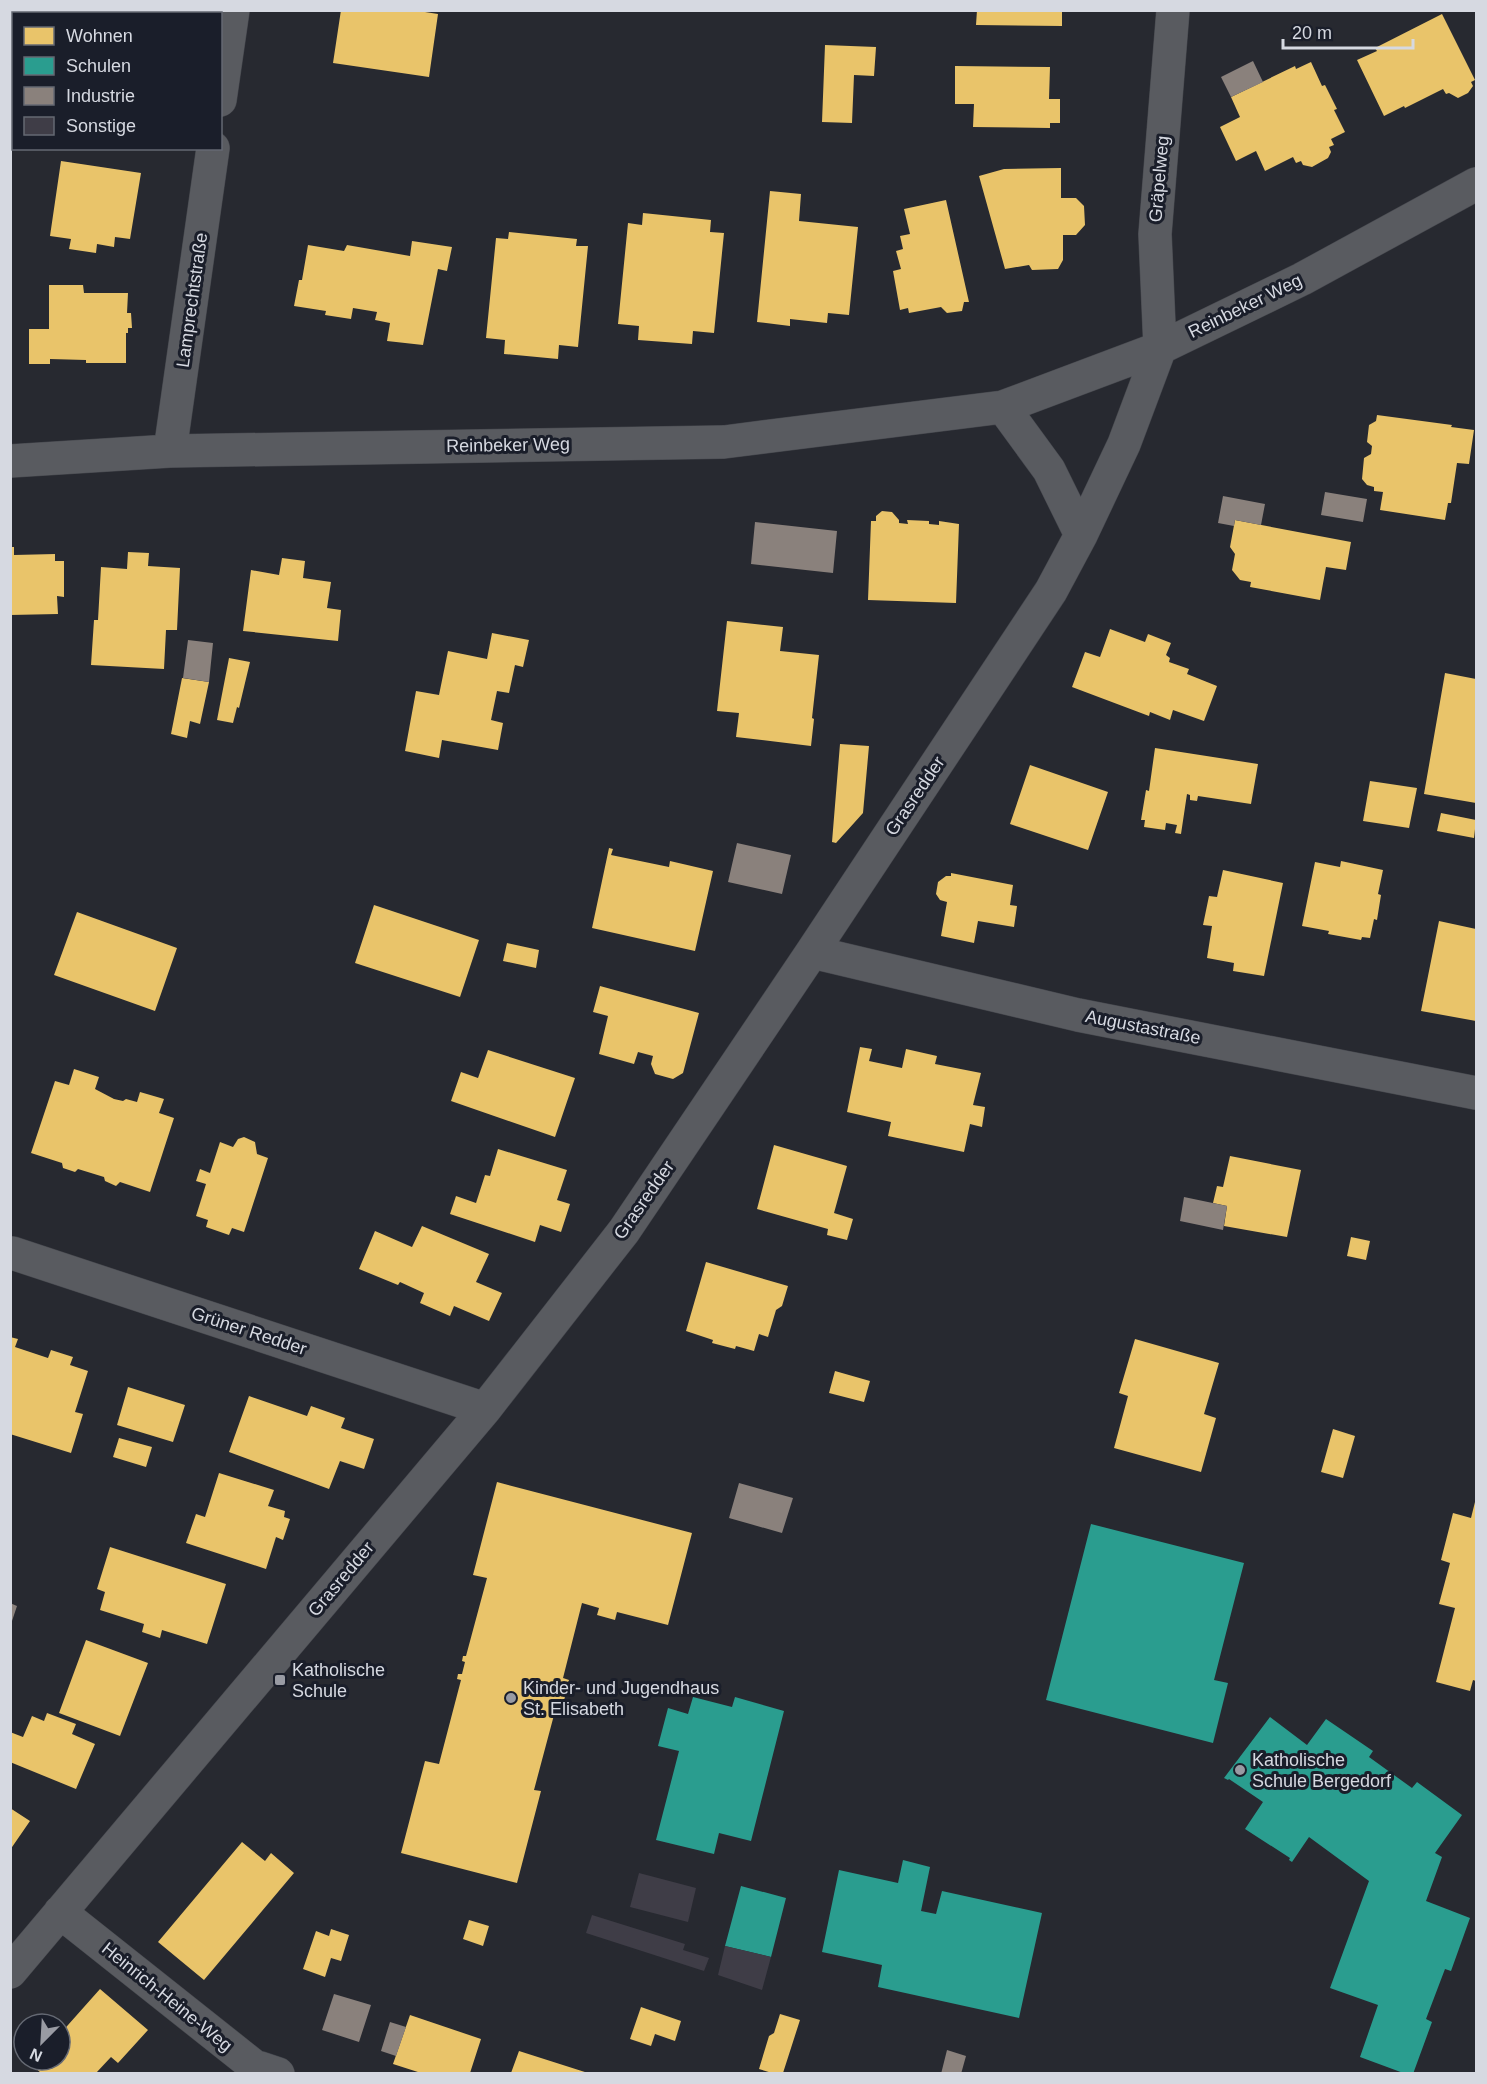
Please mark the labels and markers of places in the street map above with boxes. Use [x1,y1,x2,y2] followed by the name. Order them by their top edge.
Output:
[292,1660,385,1701] place label: Katholische Schule
[273,1673,287,1687] marker: Katholische Schule
[523,1678,719,1719] place label: Kinder- und Jugendhaus St. Elisabeth
[504,1691,518,1705] marker: Kinder- und Jugendhaus St. Elisabeth
[1252,1750,1392,1791] place label: Katholische Schule Bergedorf
[1233,1763,1247,1777] marker: Katholische Schule Bergedorf

